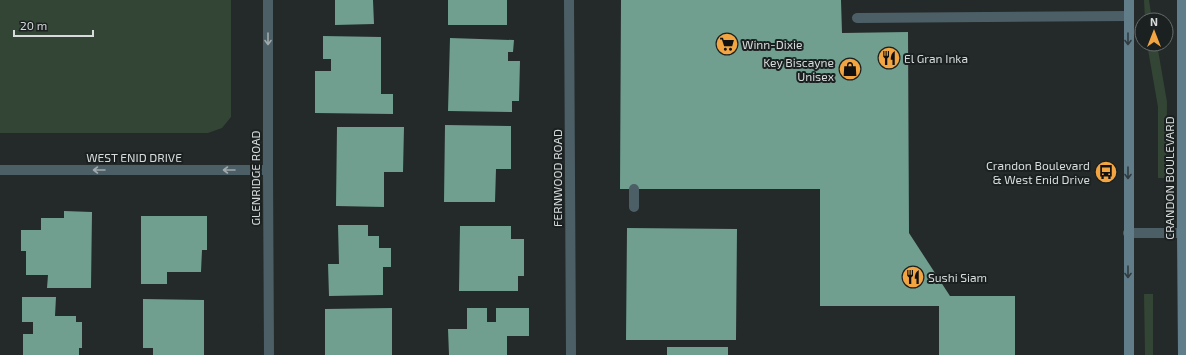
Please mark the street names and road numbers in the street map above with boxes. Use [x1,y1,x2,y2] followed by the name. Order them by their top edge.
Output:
[1162,116,1176,240] street label: CRANDON BOULEVARD
[550,129,564,227] street label: FERNWOOD ROAD
[248,130,262,226] street label: GLENRIDGE ROAD
[86,150,182,164] street label: WEST ENID DRIVE

